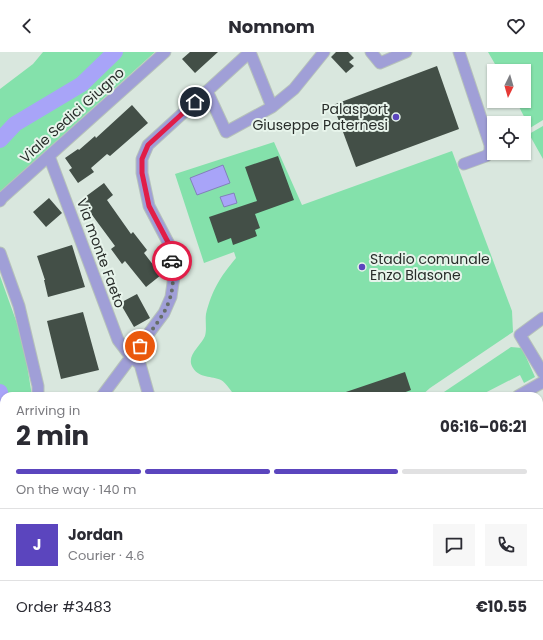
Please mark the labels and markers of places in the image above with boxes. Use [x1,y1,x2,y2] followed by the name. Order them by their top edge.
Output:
[178,85,212,119] pin
[252,99,388,135] place label: Palasport Giuseppe Paternesi
[391,112,401,122] marker: Palasport Giuseppe Paternesi
[370,249,490,285] place label: Stadio comunale Enzo Blasone
[357,262,367,272] marker: Stadio comunale Enzo Blasone
[123,329,157,363] pin

